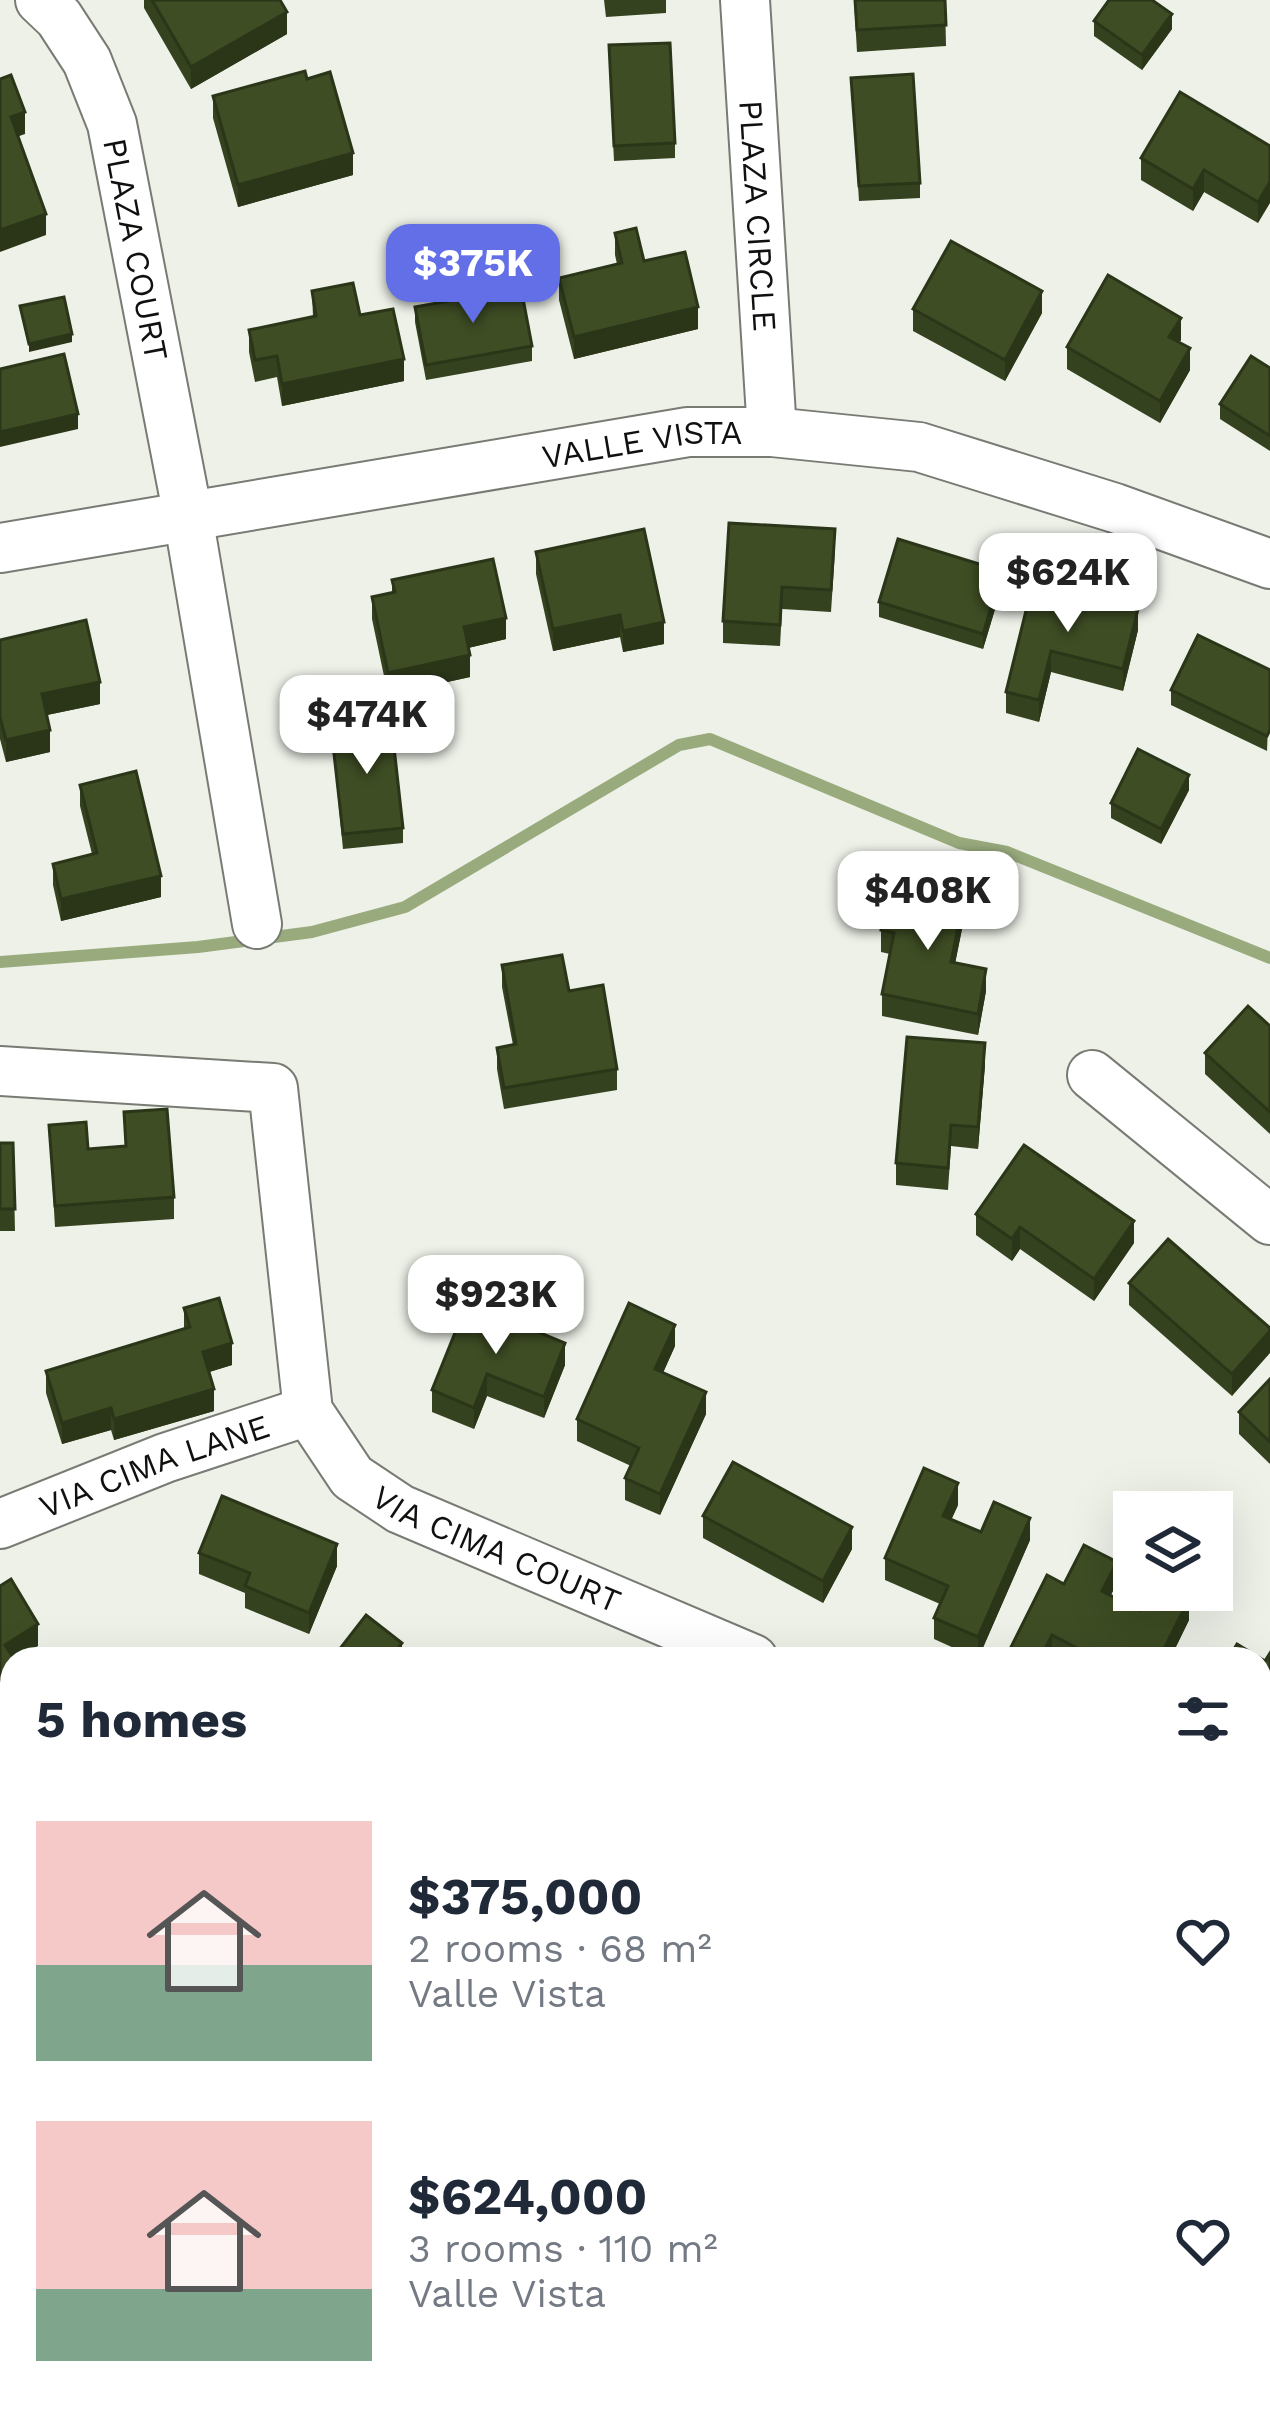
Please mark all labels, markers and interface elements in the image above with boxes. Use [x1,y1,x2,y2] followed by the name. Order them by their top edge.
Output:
[731,99,785,332] street label: PLAZA CIRCLE
[95,135,176,364] street label: PLAZA COURT
[389,224,557,326] pin: $375K
[413,240,533,285] text: $375K
[539,413,742,476] street label: VALLE VISTA
[984,533,1152,635] pin: $624K
[1006,549,1130,594] text: $624K
[283,675,451,777] pin: $474K
[307,691,427,736] text: $474K
[844,851,1012,953] pin: $408K
[865,867,991,912] text: $408K
[412,1255,580,1357] pin: $923K
[435,1271,557,1316] text: $923K
[34,1406,274,1526] street label: VIA CIMA LANE
[365,1477,627,1621] street label: VIA CIMA COURT
[1113,1491,1233,1611] map controls
[1113,1491,1233,1611] button: layers
[1170,1686,1236,1752] icon: filters
[36,1690,247,1749] text: 5 homes
[408,1867,642,1926] text: $375,000
[132,1869,276,2013] icon: home
[1170,1908,1236,1974] icon: heart
[408,1926,712,1971] text: 2 rooms · 68 m²
[408,1971,606,2016] text: Valle Vista
[408,2167,647,2226] text: $624,000
[132,2169,276,2313] icon: home
[1170,2208,1236,2274] icon: heart
[408,2226,718,2271] text: 3 rooms · 110 m²
[408,2271,606,2316] text: Valle Vista

